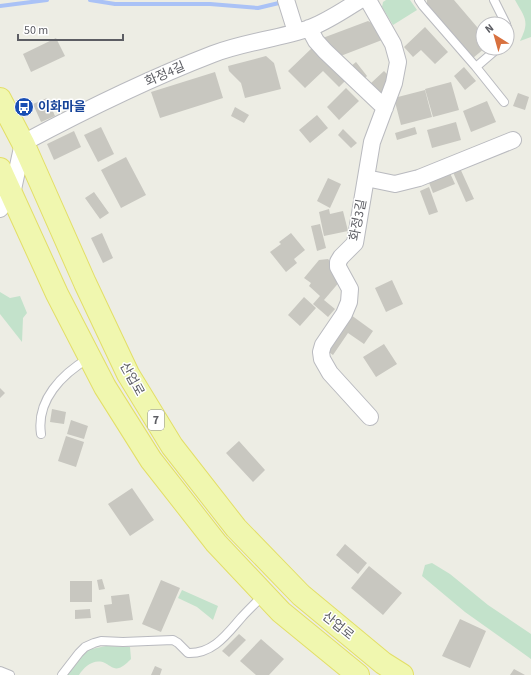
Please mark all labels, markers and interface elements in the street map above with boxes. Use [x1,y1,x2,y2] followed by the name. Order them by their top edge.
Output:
[18,16,123,42] scale bar
[475,16,515,56] north arrow
[482,20,497,37] text: N
[24,22,48,39] text: 50 m
[142,57,188,91] street label: 화정4길
[13,96,35,118] bus stop icon: 이화마을
[38,98,86,116] place label: 이화마을
[345,197,371,243] street label: 화정3길
[115,359,149,399] street label: 산업로
[148,410,164,430] road number: 7
[318,608,358,644] street label: 산업로

